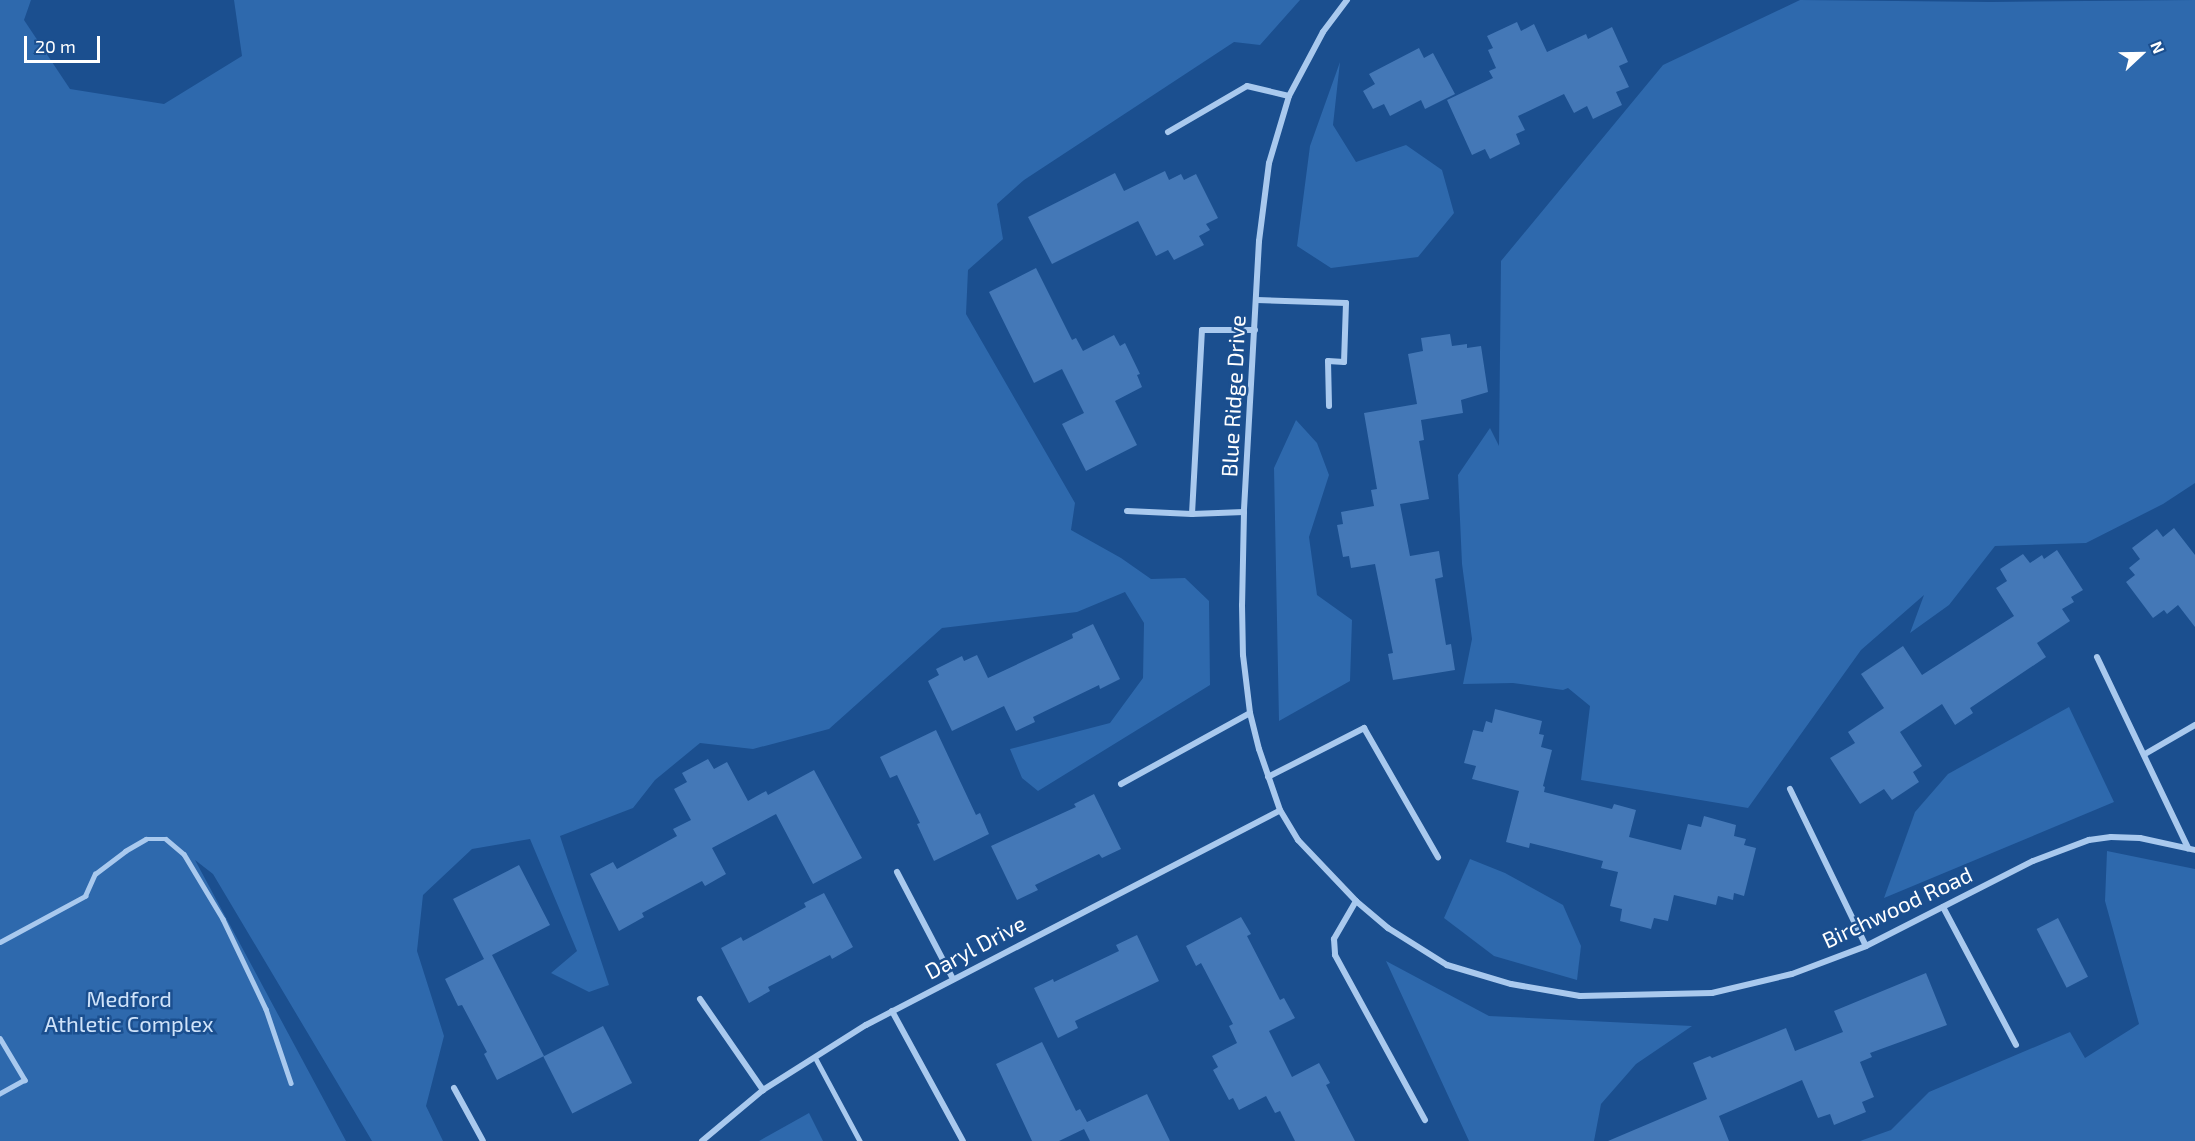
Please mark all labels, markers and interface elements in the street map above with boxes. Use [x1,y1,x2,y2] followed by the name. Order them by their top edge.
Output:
[27,24,104,62] scale bar
[2111,24,2171,84] north arrow
[35,35,76,57] text: 20 m
[2147,38,2169,56] text: N
[1216,314,1250,478] street label: Blue Ridge Drive
[1818,861,1976,953] street label: Birchwood Road
[920,909,1030,985] street label: Daryl Drive
[44,985,214,1036] park label: Medford Athletic Complex

